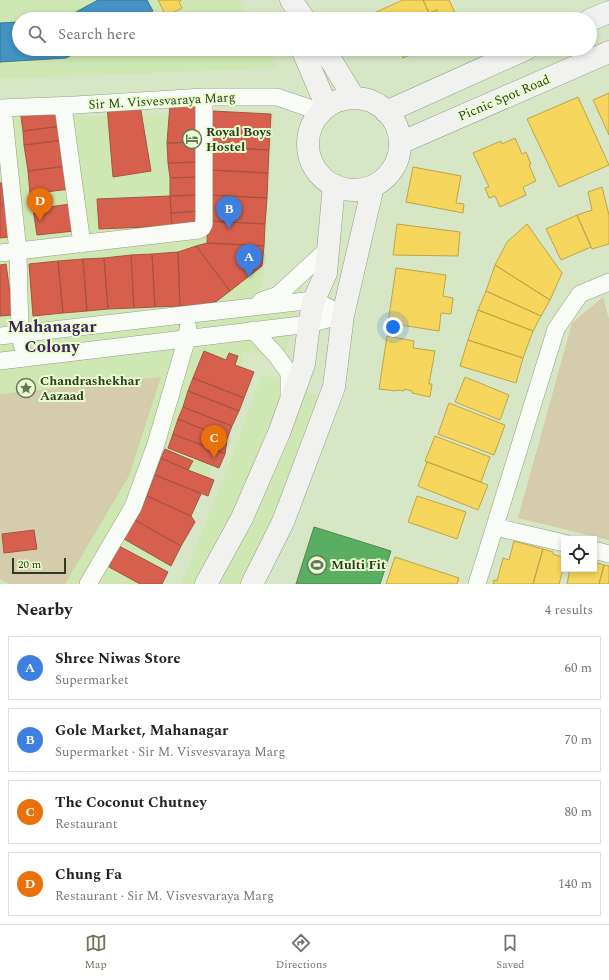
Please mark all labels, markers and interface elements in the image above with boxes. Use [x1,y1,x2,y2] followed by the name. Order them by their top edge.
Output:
[12,12,597,56] search box
[26,23,48,45] icon: search
[58,23,136,46] text: Search here
[455,70,553,126] street label: Picnic Spot Road
[88,87,236,115] street label: Sir M. Visvesvaraya Marg
[206,122,271,157] place label: Royal Boys Hostel
[181,128,203,150] hotel icon: Royal Boys Hostel
[27,188,53,221] pin: D
[216,196,242,229] pin: B
[236,244,262,277] pin: A
[7,314,97,360] district label: Mahanagar Colony
[383,317,403,337] your location
[40,371,140,406] place label: Chandrashekhar Aazaad
[15,377,37,399] place icon: Chandrashekhar Aazaad
[201,425,227,458] pin: C
[561,536,597,572] map controls
[561,536,597,572] button: locate
[306,554,328,576] sports icon: Multi Fit
[331,555,386,575] place label: Multi Fit
[12,556,66,575] scale bar
[18,556,41,573] text: 20 m
[16,597,72,623] text: Nearby
[545,600,593,620] text: 4 results
[55,647,181,670] text: Shree Niwas Store
[25,658,35,678] text: A
[565,658,592,678] text: 60 m
[55,670,129,690] text: Supermarket
[55,719,228,742] text: Gole Market, Mahanagar
[25,730,35,750] text: B
[565,730,592,750] text: 70 m
[55,742,285,762] text: Supermarket · Sir M. Visvesvaraya Marg
[55,791,207,814] text: The Coconut Chutney
[25,802,35,822] text: C
[565,802,592,822] text: 80 m
[55,814,117,834] text: Restaurant
[55,863,122,886] text: Chung Fa
[25,874,35,894] text: D
[558,874,592,894] text: 140 m
[55,886,274,906] text: Restaurant · Sir M. Visvesvaraya Marg
[85,932,107,973] tab: Map
[276,932,327,973] tab: Directions
[496,932,524,973] tab: Saved

